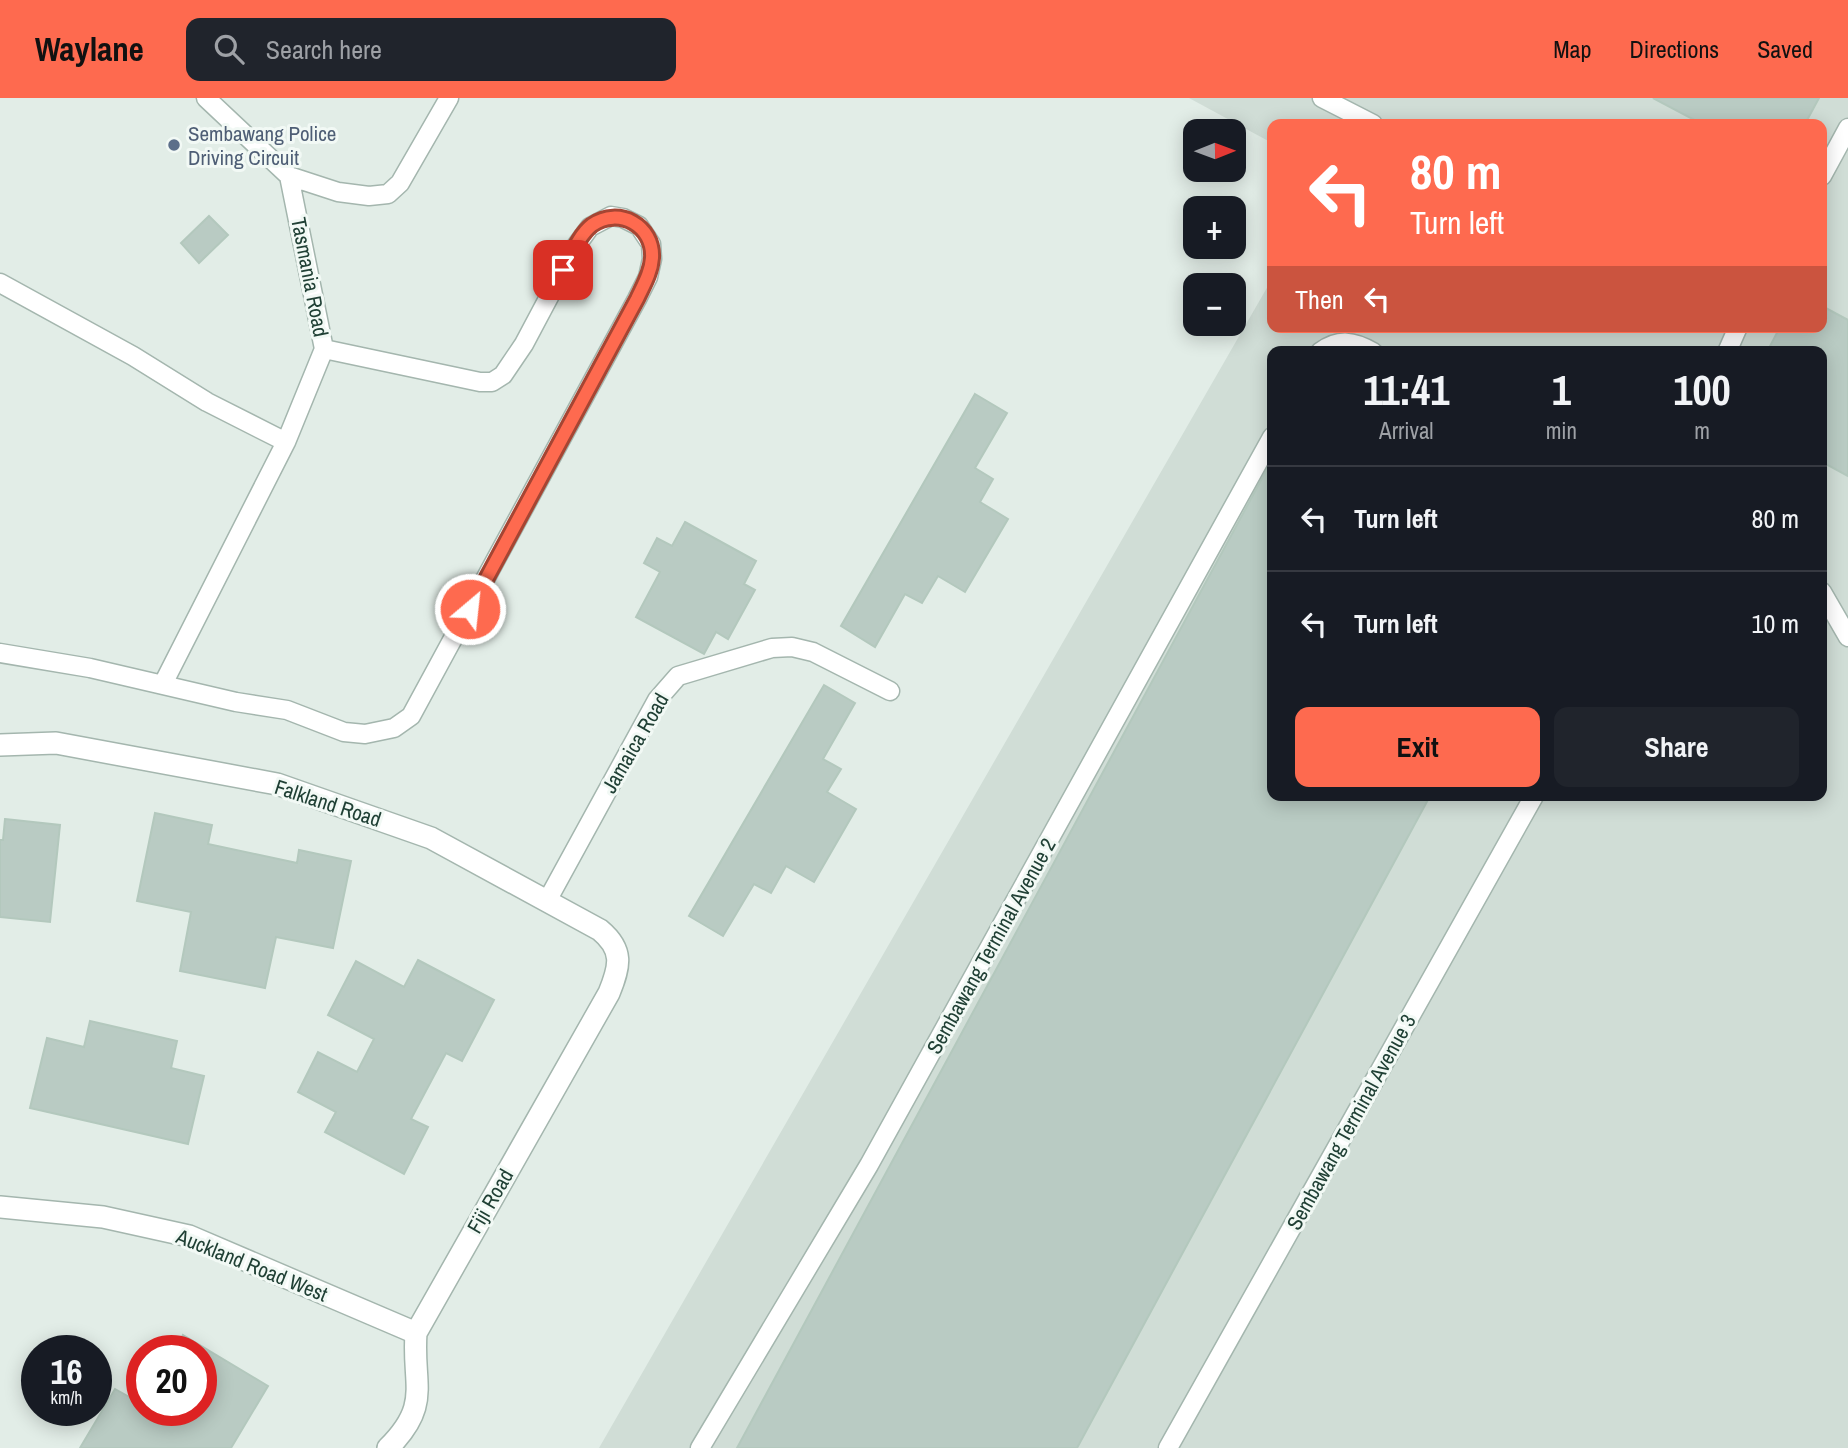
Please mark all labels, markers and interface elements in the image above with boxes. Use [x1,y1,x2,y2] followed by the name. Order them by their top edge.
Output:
[186,18,676,81] search box
[35,27,144,71] text: Waylane
[210,30,248,68] icon: search
[266,32,382,67] text: Search here
[1553,33,1591,65] text: Map
[1629,33,1719,65] text: Directions
[1757,33,1813,65] text: Saved
[188,119,336,172] place label: Sembawang Police Driving Circuit
[1183,119,1246,182] north arrow
[1183,119,1246,336] map controls
[166,137,182,153] marker: Sembawang Police Driving Circuit
[1410,138,1502,204] text: 80 m
[1295,147,1386,238] icon: left
[1183,196,1246,259] button: +
[1410,201,1504,244] text: Turn left
[284,215,336,339] street label: Tasmania Road
[533,240,593,300] pin
[544,251,582,289] icon: arrive
[1183,273,1246,336] button: −
[1358,280,1396,318] icon: left
[1295,282,1344,317] text: Then
[1363,362,1449,418] text: 11:41
[1552,362,1571,418] text: 1
[1673,362,1731,418] text: 100
[1379,415,1434,446] text: Arrival
[1546,415,1577,446] text: min
[1694,415,1710,446] text: m
[1295,500,1333,538] icon: left
[1354,501,1438,536] text: Turn left
[1752,501,1799,536] text: 80 m
[433,572,507,646] position arrow
[1295,605,1333,643] icon: left
[1354,606,1438,641] text: Turn left
[1752,606,1799,641] text: 10 m
[595,688,675,798] street label: Jamaica Road
[1295,707,1540,787] button: Exit
[1554,707,1799,787] button: Share
[271,772,385,834] street label: Falkland Road
[920,833,1062,1059] street label: Sembawang Terminal Avenue 2
[1280,1009,1422,1235] street label: Sembawang Terminal Avenue 3
[460,1163,520,1239] street label: Fiji Road
[171,1221,332,1309] street label: Auckland Road West
[126,1335,217,1426] speed limit sign: 20
[51,1348,82,1395] text: 16
[51,1385,83,1410] text: km/h

